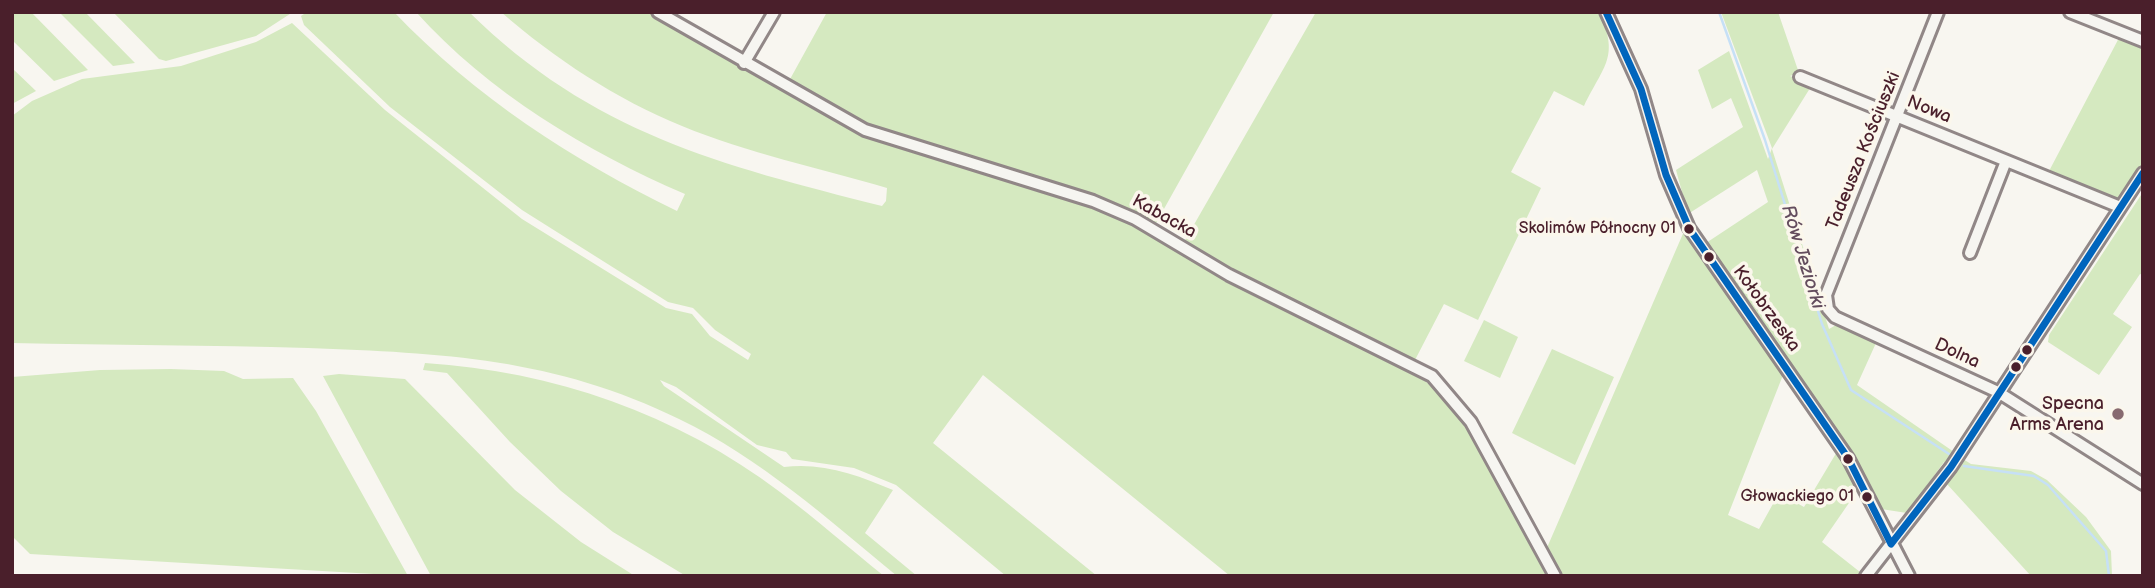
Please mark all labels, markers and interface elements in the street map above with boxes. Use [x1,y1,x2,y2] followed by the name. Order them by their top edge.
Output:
[1822,69,1906,233] street label: Tadeusza Kościuszki
[1904,91,1954,129] street label: Nowa
[1128,191,1200,243] street label: Kabacka
[1775,202,1829,312] water label: Rów Jeziorki
[1519,219,1676,239] place label: Skolimów Północny 01
[1682,222,1696,236] marker: Skolimów Północny 01
[1702,250,1716,264] unlabelled marker
[1728,262,1804,356] street label: Kołobrzeska
[1931,334,1983,374] street label: Dolna
[2020,343,2034,357] unlabelled marker
[2009,360,2023,374] unlabelled marker
[2010,393,2104,436] place label: Specna Arms Arena
[2110,406,2126,422] marker: Specna Arms Arena
[1841,452,1855,466] unlabelled marker
[1741,487,1854,507] place label: Głowackiego 01
[1860,490,1874,504] marker: Głowackiego 01

